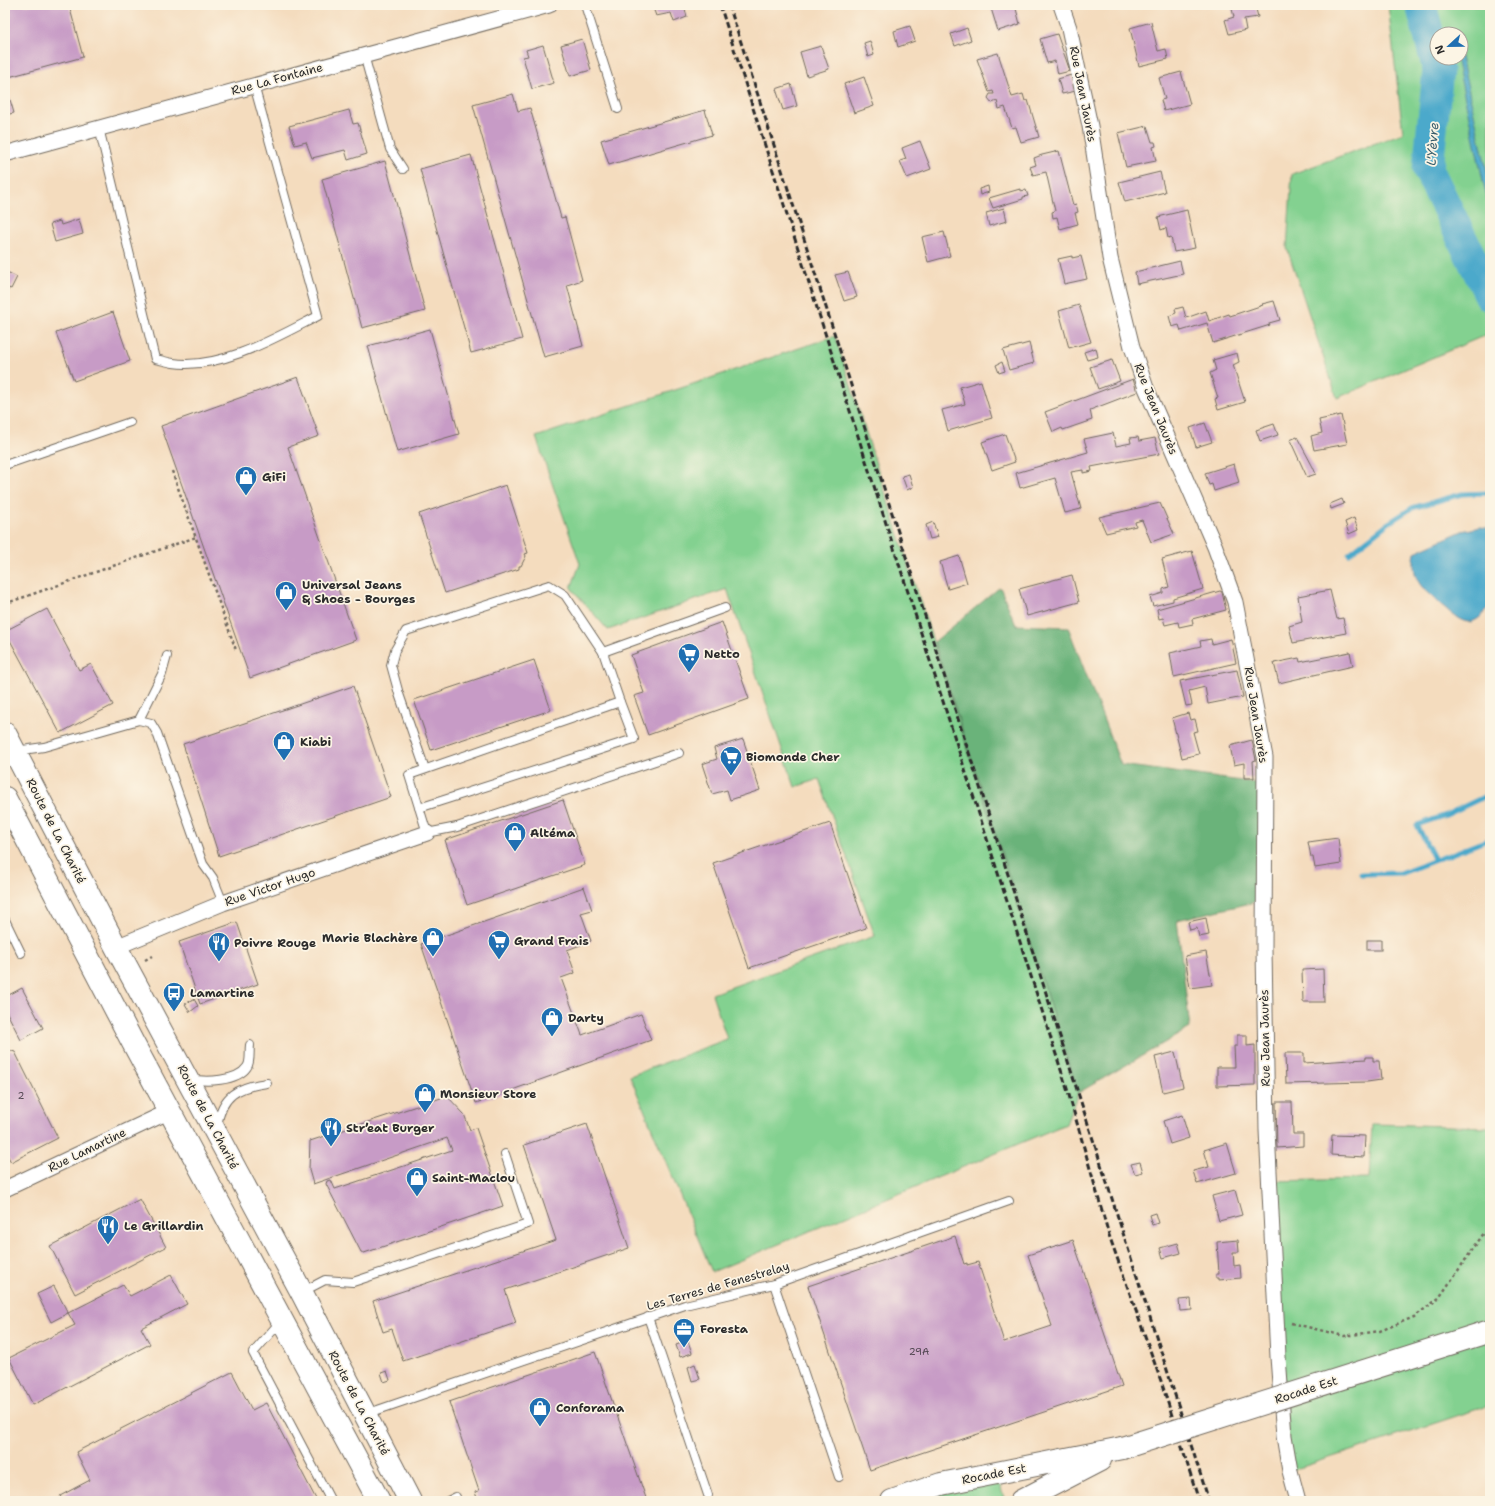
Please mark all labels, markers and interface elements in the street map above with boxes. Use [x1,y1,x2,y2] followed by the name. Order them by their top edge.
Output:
[1429,26,1469,66] north arrow
[1431,42,1449,56] text: N
[1066,45,1100,143] street label: Rue Jean Jaurès
[229,59,325,99] street label: Rue La Fontaine
[1423,122,1442,166] water label: L'Yèvre
[1130,361,1182,457] street label: Rue Jean Jaurès
[233,464,259,497] shop icon: GiFi
[262,469,286,485] place label: GiFi
[302,577,415,607] place label: Universal Jeans & Shoes - Bourges
[273,579,299,612] shop icon: Universal Jeans & Shoes - Bourges
[676,641,702,674] supermarket icon: Netto
[704,646,740,662] place label: Netto
[1240,666,1272,764] street label: Rue Jean Jaurès
[271,729,297,762] shop icon: Kiabi
[300,734,331,750] place label: Kiabi
[718,744,744,777] supermarket icon: Biomonde Cher
[746,749,840,765] place label: Biomonde Cher
[22,776,90,887] street label: Route de La Charité
[502,820,528,853] shop icon: Altéma
[530,825,576,841] place label: Altéma
[223,864,317,910] street label: Rue Victor Hugo
[420,925,446,958] shop icon: Marie Blachère
[486,928,512,961] supermarket icon: Grand Frais
[206,930,232,963] restaurant icon: Poivre Rouge
[322,930,418,946] place label: Marie Blachère
[514,933,589,949] place label: Grand Frais
[234,935,316,951] place label: Poivre Rouge
[161,980,187,1013] bus stop icon: Lamartine
[190,985,255,1001] place label: Lamartine
[1256,989,1274,1087] street label: Rue Jean Jaurès
[539,1005,565,1038] shop icon: Darty
[568,1010,604,1026] place label: Darty
[174,1062,242,1172] street label: Route de La Charité
[412,1081,438,1114] shop icon: Monsieur Store
[440,1086,537,1102] place label: Monsieur Store
[18,1089,25,1102] house number: 2
[318,1115,344,1148] restaurant icon: Str’eat Burger
[346,1120,435,1136] place label: Str’eat Burger
[45,1124,129,1176] street label: Rue Lamartine
[404,1165,430,1198] shop icon: Saint-Maclou
[432,1170,515,1186] place label: Saint-Maclou
[95,1213,121,1246] restaurant icon: Le Grillardin
[124,1218,203,1234] place label: Le Grillardin
[645,1258,791,1314] street label: Les Terres de Fenestrelay
[671,1316,697,1349] office icon: Foresta
[700,1321,749,1337] place label: Foresta
[909,1345,929,1358] house number: 29A
[325,1348,393,1458] street label: Route de La Charité
[1273,1372,1339,1408] street label: Rocade Est
[527,1395,553,1428] shop icon: Conforama
[556,1400,625,1416] place label: Conforama
[961,1460,1027,1488] street label: Rocade Est

